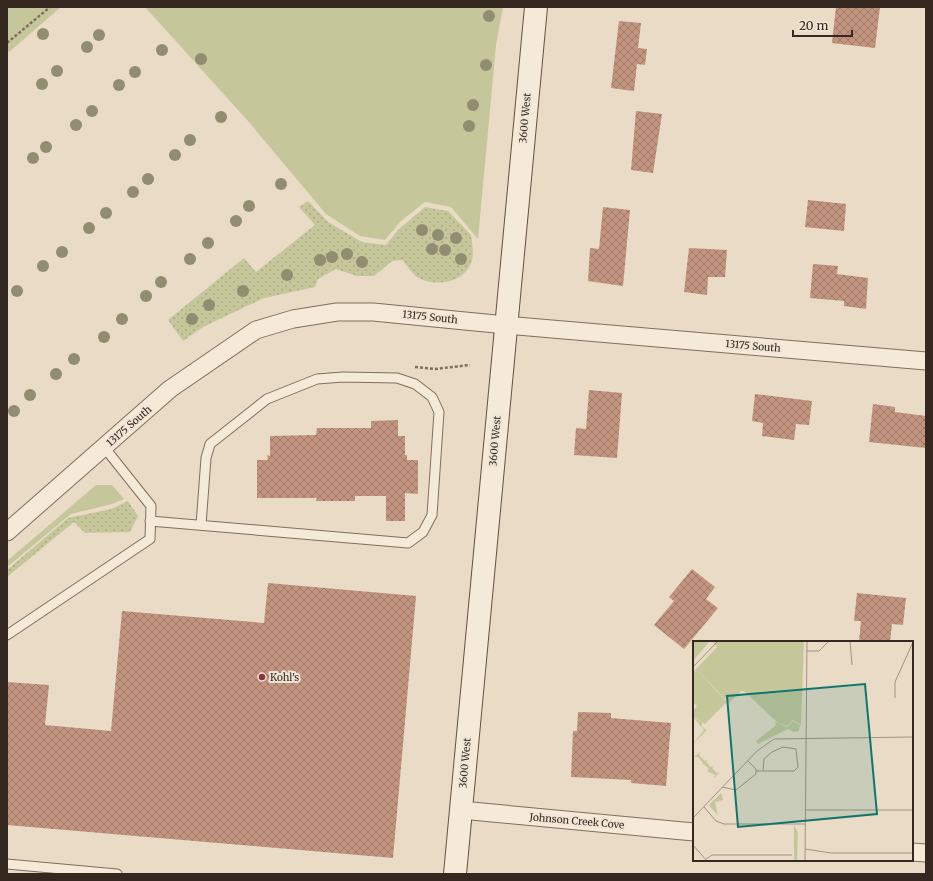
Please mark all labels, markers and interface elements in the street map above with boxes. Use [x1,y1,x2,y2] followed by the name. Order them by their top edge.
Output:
[793,12,852,38] scale bar
[799,18,828,33] text: 20 m
[516,92,534,144] street label: 3600 West
[402,308,459,326] street label: 13175 South
[725,337,782,355] street label: 13175 South
[104,403,155,449] street label: 13175 South
[486,415,504,467] street label: 3600 West
[693,641,913,861] inset map
[270,671,299,684] place label: Kohl's
[257,672,267,682] marker: Kohl's
[456,737,474,789] street label: 3600 West
[528,810,625,832] street label: Johnson Creek Cove

